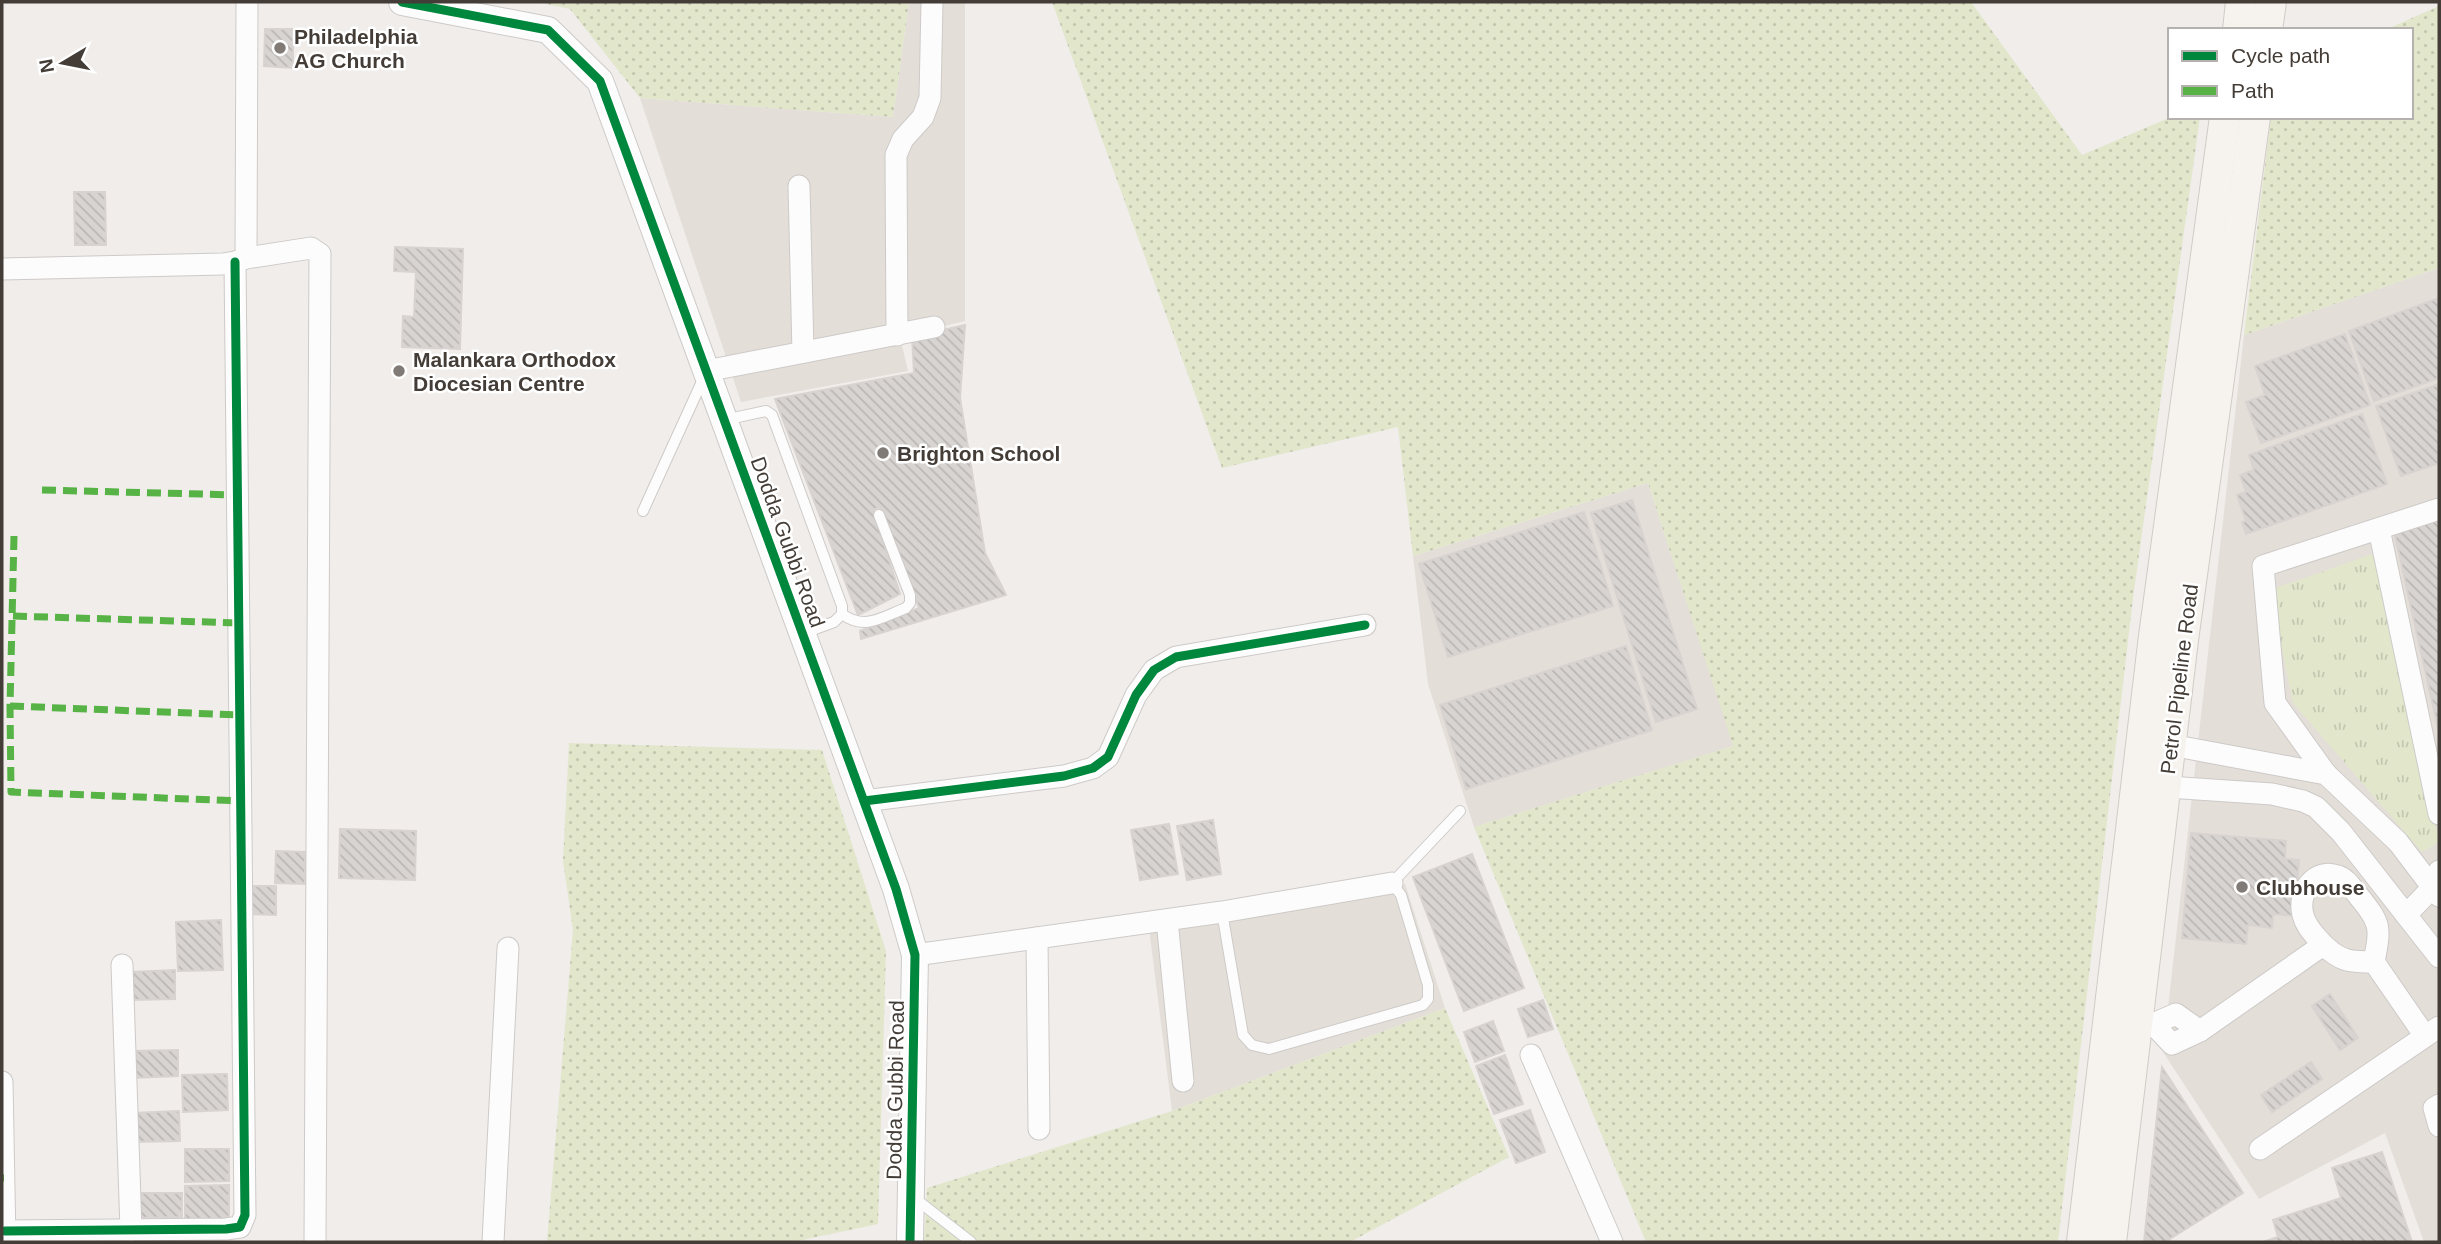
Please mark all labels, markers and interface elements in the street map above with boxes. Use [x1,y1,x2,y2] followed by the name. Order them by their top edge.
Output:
[294,25,418,72] place label: Philadelphia AG Church
[28,28,98,98] north arrow
[2168,28,2413,119] legend
[272,40,288,56] marker: Philadelphia AG Church
[2231,44,2330,67] text: Cycle path
[35,57,58,74] text: N
[2231,79,2274,102] text: Path
[413,348,616,395] place label: Malankara Orthodox Diocesian Centre
[391,363,407,379] marker: Malankara Orthodox Diocesian Centre
[897,442,1060,465] place label: Brighton School
[875,445,891,461] marker: Brighton School
[746,454,830,630] street label: Dodda Gubbi Road
[2156,583,2202,775] street label: Petrol Pipeline Road
[2256,876,2365,899] place label: Clubhouse
[2234,879,2250,895] marker: Clubhouse
[882,1000,908,1180] street label: Dodda Gubbi Road

